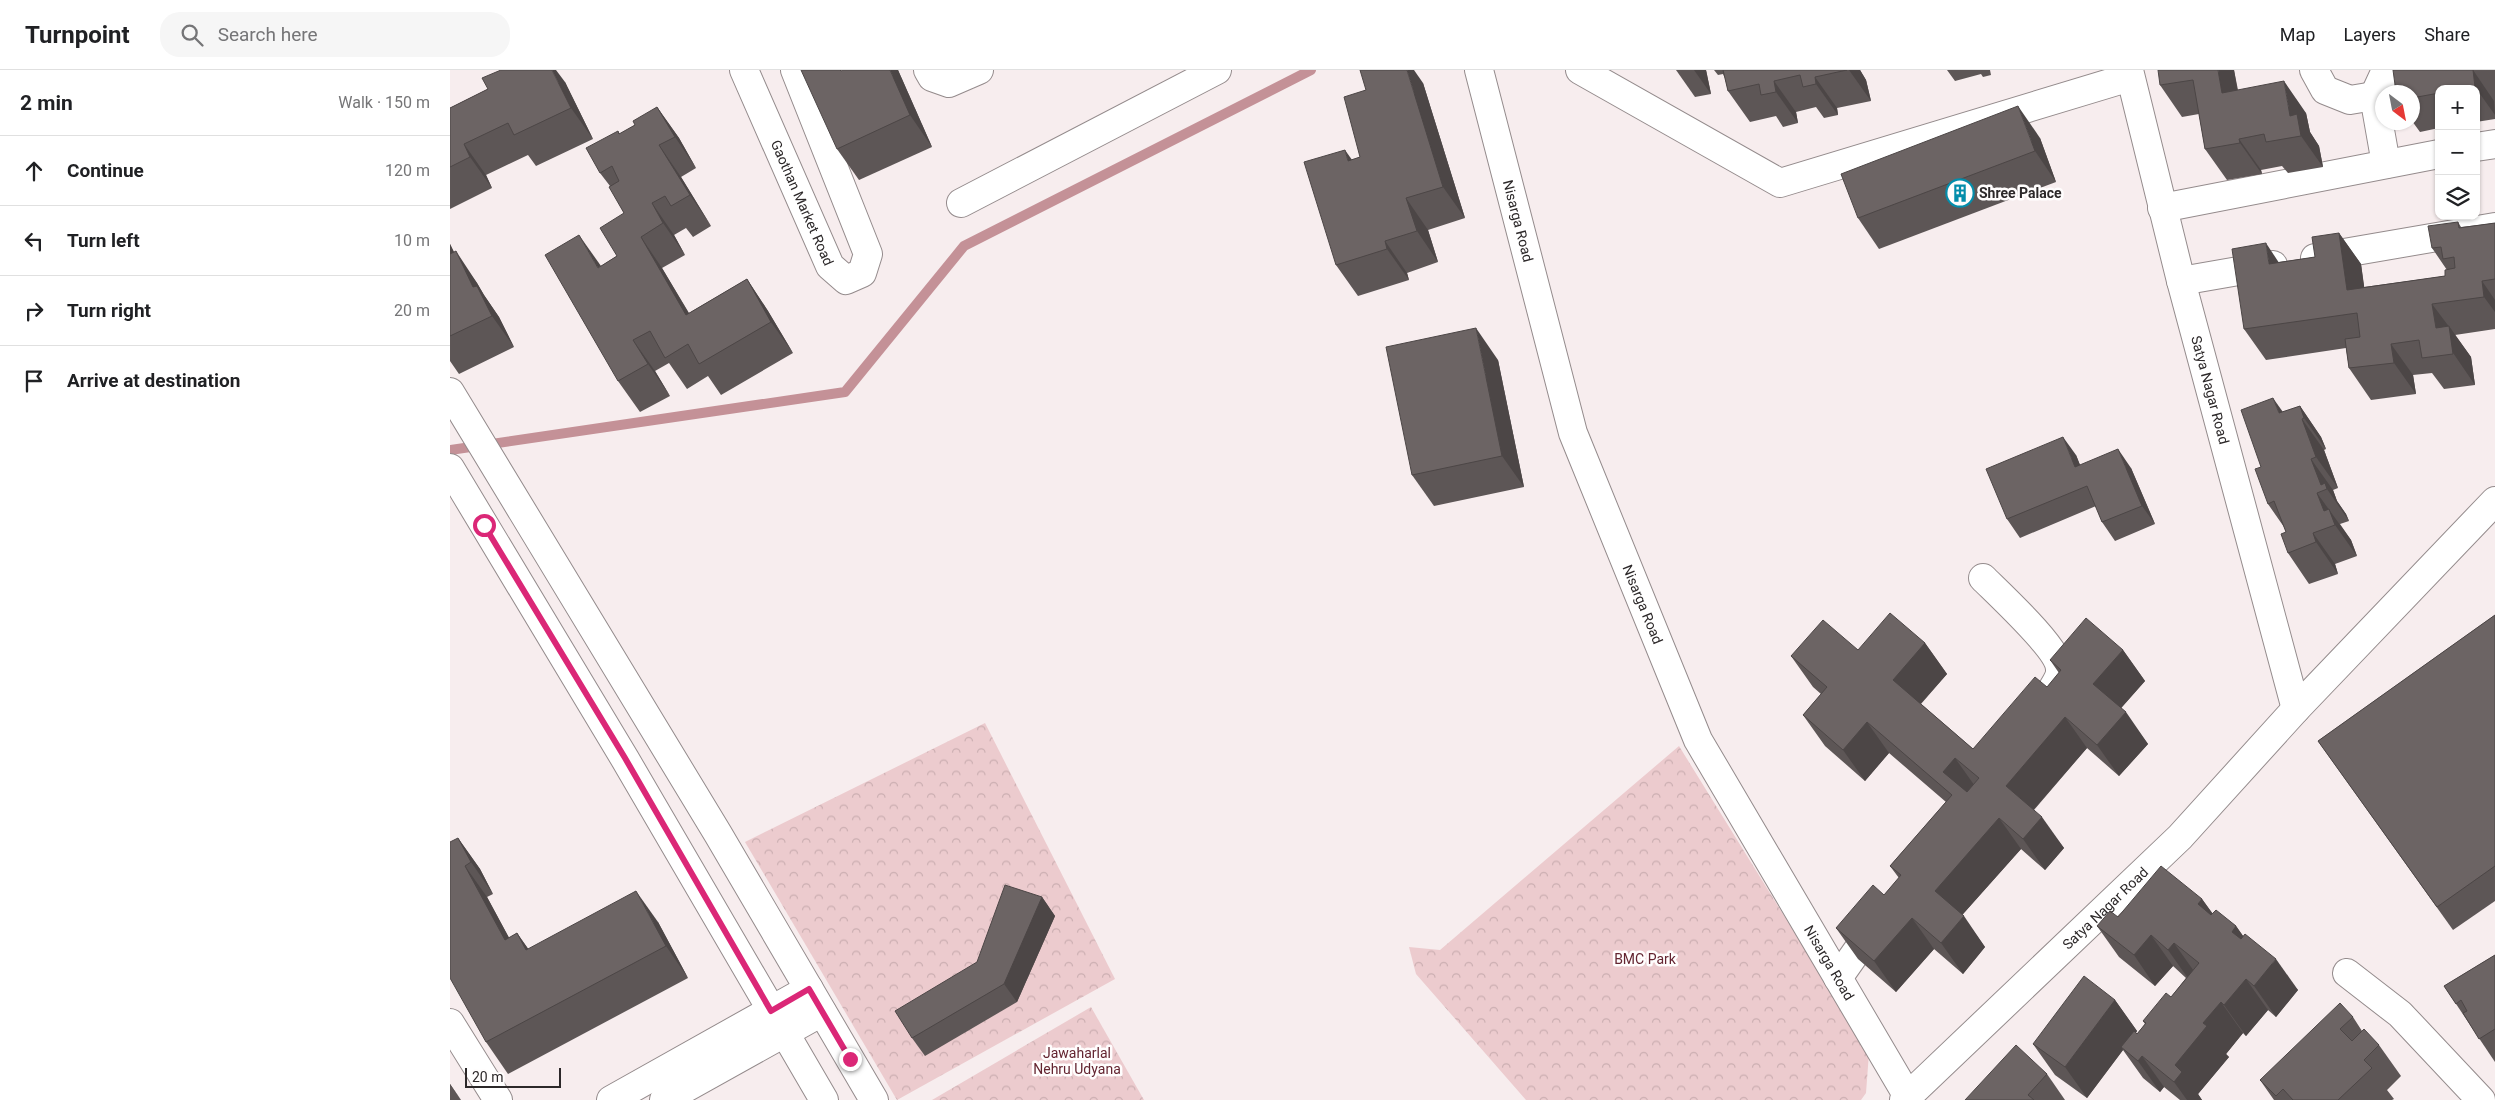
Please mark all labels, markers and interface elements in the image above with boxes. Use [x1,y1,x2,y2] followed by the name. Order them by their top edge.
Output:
[160,12,510,57] search box
[25,21,130,49] text: Turnpoint
[178,21,206,49] icon: search
[218,23,318,46] text: Search here
[2280,24,2315,45] text: Map
[2343,24,2396,45] text: Layers
[2424,24,2470,45] text: Share
[2375,85,2420,130] north arrow
[2435,85,2480,220] map controls
[2435,85,2480,130] button: +
[20,91,73,115] text: 2 min
[338,93,430,112] text: Walk · 150 m
[2435,130,2480,175] button: −
[768,137,837,268] street label: Gaothan Market Road
[20,157,48,185] icon: ahead
[67,159,144,182] text: Continue
[385,161,430,180] text: 120 m
[2435,175,2480,220] button: layers
[1500,178,1536,264] street label: Nisarga Road
[1945,178,1975,208] building icon: Shree Palace
[1979,185,2062,201] place label: Shree Palace
[20,227,48,255] icon: left
[67,229,140,252] text: Turn left
[394,231,430,250] text: 10 m
[20,297,48,325] icon: right
[67,299,151,322] text: Turn right
[394,301,430,320] text: 20 m
[2188,334,2232,446] street label: Satya Nagar Road
[20,367,48,395] icon: arrive
[67,369,240,392] text: Arrive at destination
[473,514,496,537] route start
[1620,562,1666,646] street label: Nisarga Road
[2059,864,2151,953] street label: Satya Nagar Road
[1801,923,1857,1003] street label: Nisarga Road
[1614,951,1677,967] park label: BMC Park
[1033,1045,1121,1077] park label: Jawaharlal Nehru Udyana
[839,1048,862,1071] route end
[465,1065,561,1088] scale bar
[472,1069,504,1085] text: 20 m

